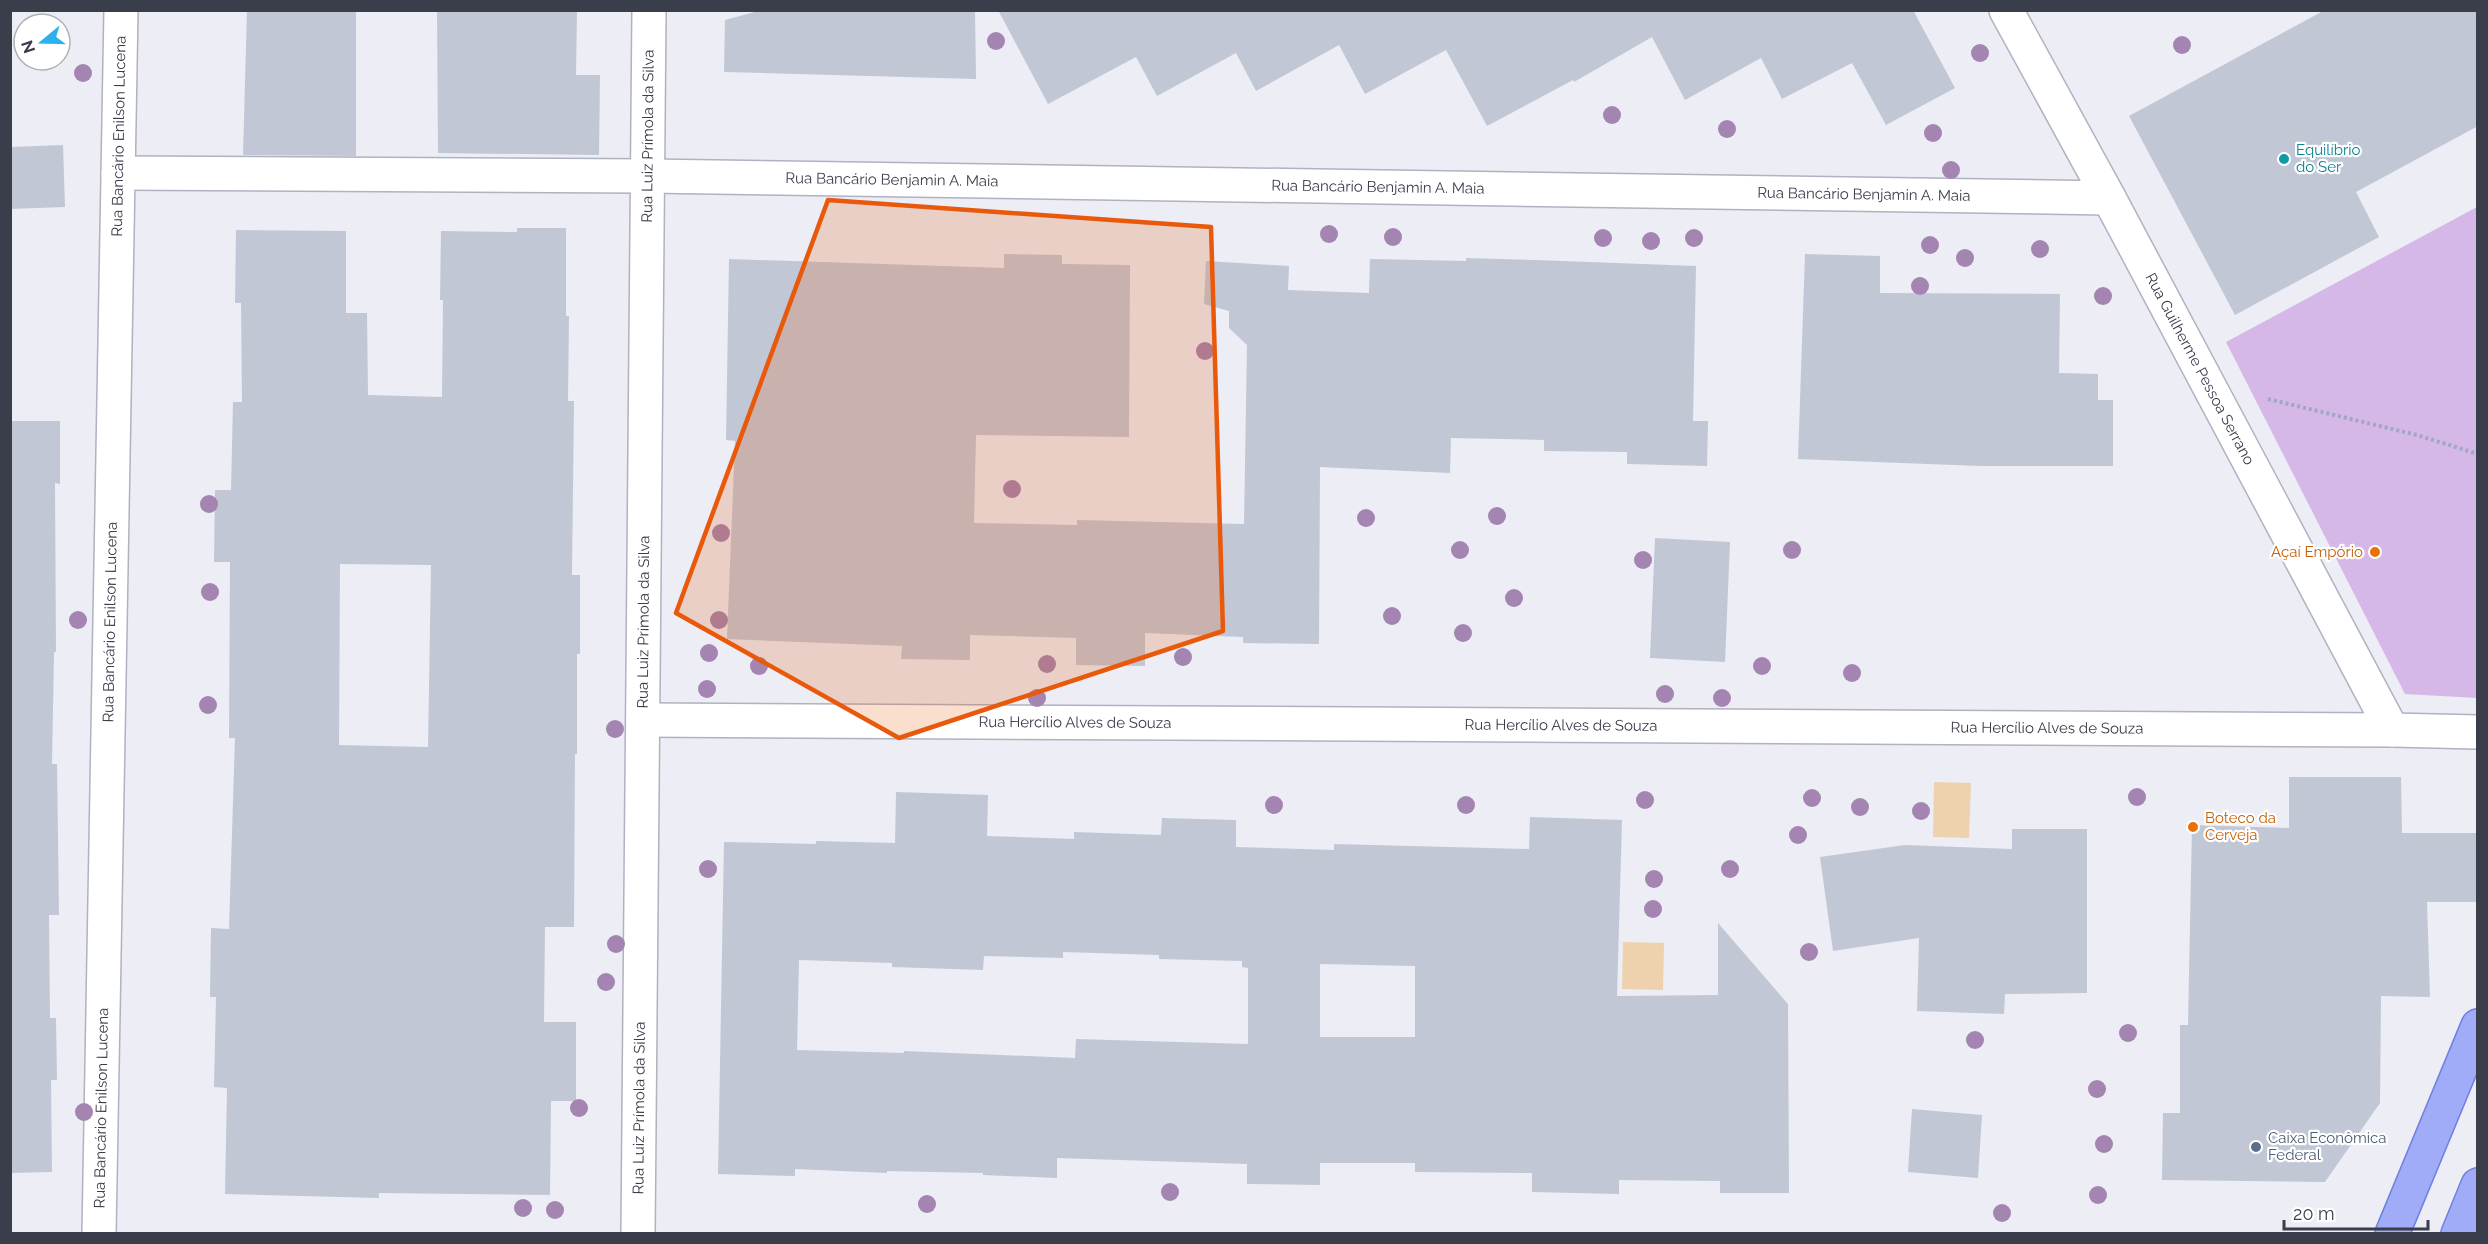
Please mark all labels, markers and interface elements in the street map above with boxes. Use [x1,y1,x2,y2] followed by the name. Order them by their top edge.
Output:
[12,12,72,72] north arrow
[108,36,130,237] street label: Rua Bancário Enilson Lucena
[17,38,39,56] text: N
[638,49,658,223] street label: Rua Luiz Prímola da Silva
[2296,141,2360,176] place label: Equilíbrio do Ser
[2277,152,2291,166] marker: Equilíbrio do Ser
[785,169,999,190] street label: Rua Bancário Benjamin A. Maia
[1271,176,1485,198] street label: Rua Bancário Benjamin A. Maia
[1757,184,1971,205] street label: Rua Bancário Benjamin A. Maia
[2142,270,2258,468] street label: Rua Guilherme Pessoa Serrano
[99,522,121,723] street label: Rua Bancário Enilson Lucena
[634,535,653,709] street label: Rua Luiz Prímola da Silva
[2271,543,2363,561] place label: Açaí Empório
[2368,545,2382,559] marker: Açaí Empório
[979,713,1171,732] street label: Rua Hercílio Alves de Souza
[1465,716,1657,735] street label: Rua Hercílio Alves de Souza
[1951,718,2143,738] street label: Rua Hercílio Alves de Souza
[2205,809,2276,844] place label: Boteco da Cerveja
[2186,820,2200,834] marker: Boteco da Cerveja
[90,1007,112,1209] street label: Rua Bancário Enilson Lucena
[629,1021,649,1195] street label: Rua Luiz Prímola da Silva
[2268,1129,2386,1164] place label: Caixa Econômica Federal
[2249,1140,2263,1154] marker: Caixa Econômica Federal
[2284,1193,2428,1231] scale bar
[2293,1203,2335,1224] text: 20 m

